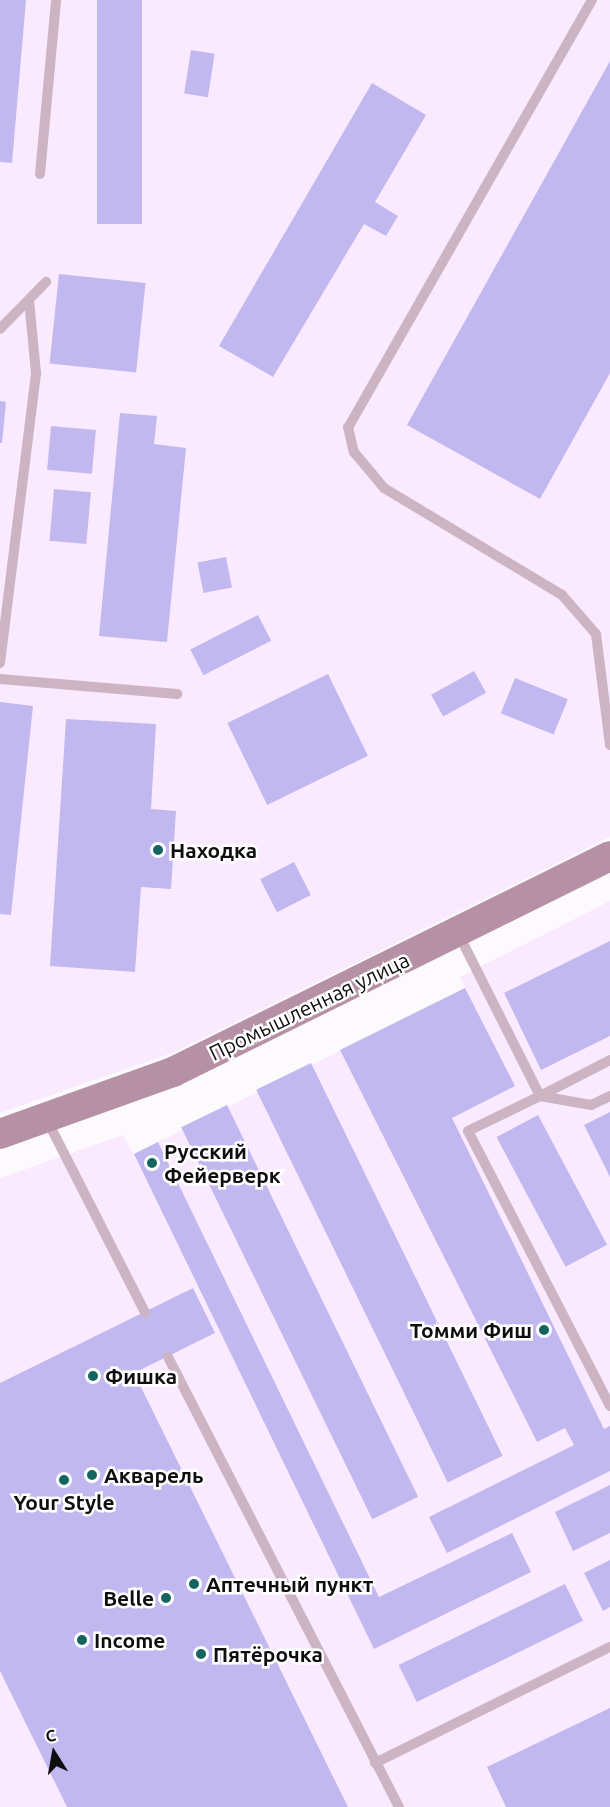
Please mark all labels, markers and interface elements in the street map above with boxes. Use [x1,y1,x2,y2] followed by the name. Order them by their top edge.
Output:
[170,837,257,863] place label: Находка
[151,843,165,857] marker: Находка
[205,947,413,1065] street label: Промышленная улица
[164,1138,281,1188] place label: Русский Фейерверк
[145,1156,159,1170] marker: Русский Фейерверк
[410,1317,532,1343] place label: Томми Фиш
[537,1323,551,1337] marker: Томми Фиш
[105,1363,177,1389] place label: Фишка
[86,1369,100,1383] marker: Фишка
[104,1462,204,1488] place label: Акварель
[85,1468,99,1482] marker: Акварель
[57,1473,71,1487] marker: Your Style
[13,1489,115,1515] place label: Your Style
[206,1571,373,1597] place label: Аптечный пункт
[187,1577,201,1591] marker: Аптечный пункт
[103,1585,154,1611] place label: Belle
[159,1591,173,1605] marker: Belle
[94,1627,165,1653] place label: Income
[75,1633,89,1647] marker: Income
[213,1641,323,1667] place label: Пятёрочка
[194,1647,208,1661] marker: Пятёрочка
[24,1723,84,1783] north arrow
[44,1726,57,1745] text: С

